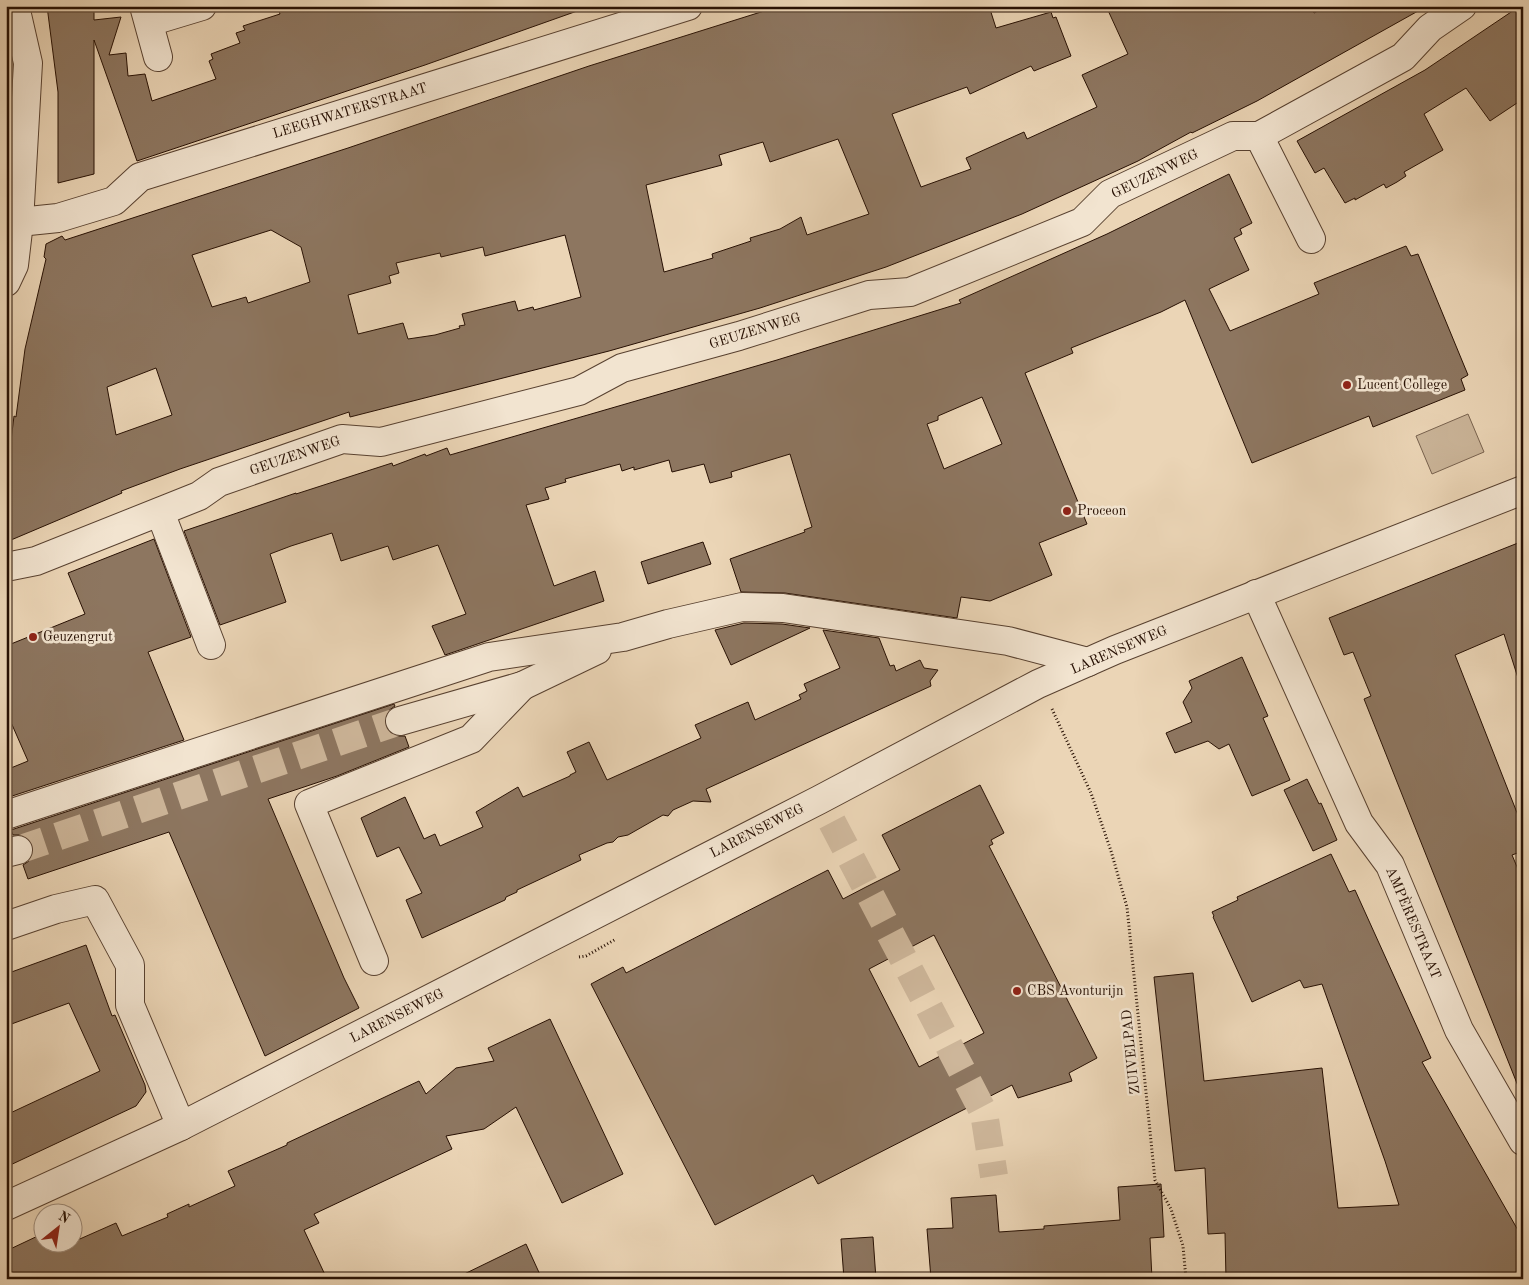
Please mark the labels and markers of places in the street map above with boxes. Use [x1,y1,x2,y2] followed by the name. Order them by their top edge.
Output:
[1357,378,1447,392] place label: Lucent College
[1341,379,1353,391] marker: Lucent College
[1077,504,1127,518] place label: Proceon
[1061,505,1073,517] marker: Proceon
[43,630,113,644] place label: Geuzengrut
[27,631,39,643] marker: Geuzengrut
[1027,984,1124,998] place label: CBS Avonturijn
[1011,985,1023,997] marker: CBS Avonturijn

